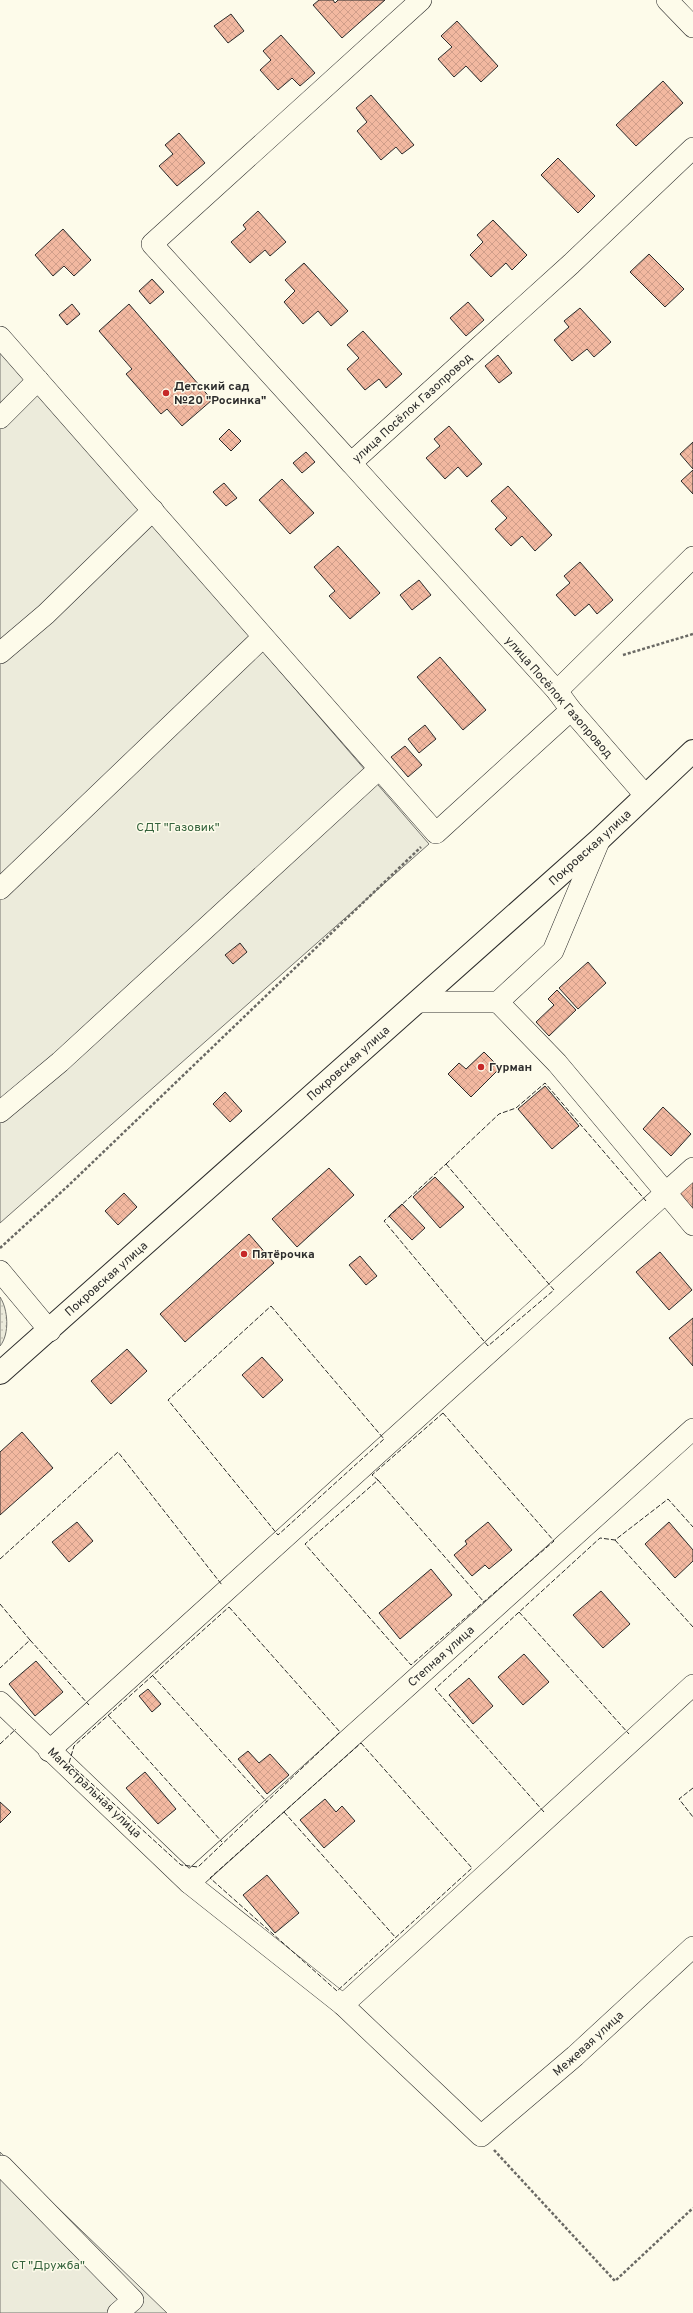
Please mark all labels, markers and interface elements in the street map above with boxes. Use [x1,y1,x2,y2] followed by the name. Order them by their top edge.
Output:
[349,350,476,467] street label: улица Посёлок Газопровод
[174,379,266,409] place label: Детский сад №20 "Росинка"
[161,388,171,398] marker: Детский сад №20 "Росинка"
[501,633,616,762] street label: улица Посёлок Газопровод
[546,807,635,890] street label: Покровская улица
[136,820,220,836] park label: СДТ "Газовик"
[304,1023,394,1105] street label: Покровская улица
[489,1060,532,1076] place label: Гурман
[476,1062,486,1072] marker: Гурман
[62,1238,152,1320] street label: Покровская улица
[252,1247,315,1263] place label: Пятёрочка
[239,1249,249,1259] marker: Пятёрочка
[405,1623,478,1691] street label: Степная улица
[43,1745,144,1842] street label: Магистральная улица
[550,2008,627,2080] street label: Межевая улица
[11,2258,85,2274] park label: СТ "Дружба"

